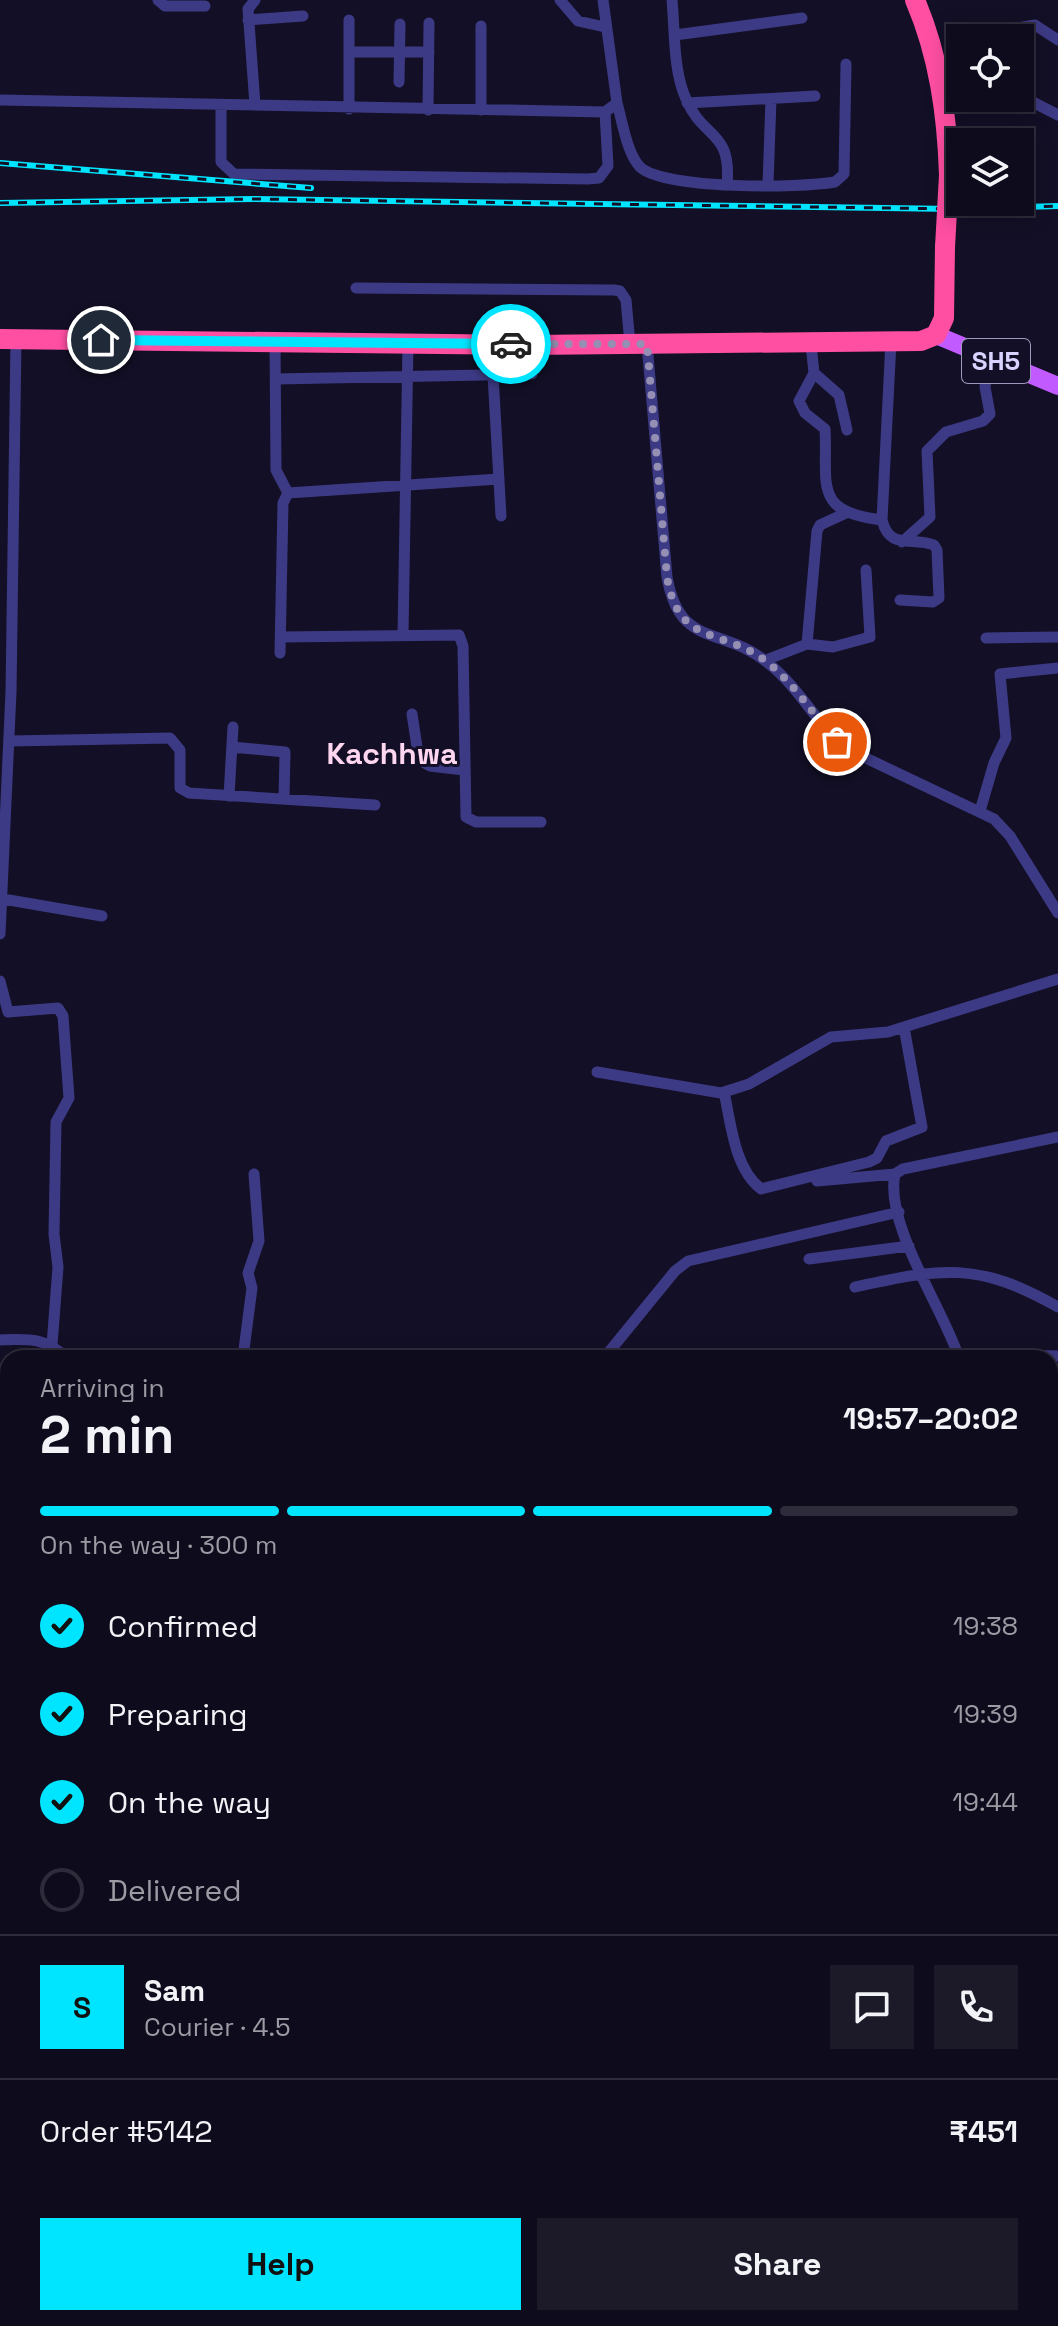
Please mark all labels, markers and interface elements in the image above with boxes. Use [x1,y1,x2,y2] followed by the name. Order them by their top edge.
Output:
[946,24,1034,216] map controls
[946,24,1034,112] button: locate
[946,128,1034,216] button: layers
[471,304,551,384] courier
[67,306,135,374] pin
[79,318,123,362] icon: home
[489,322,533,366] icon: car
[962,339,1030,383] road number: SH5
[803,708,871,776] pin
[815,720,859,764] icon: bag
[326,734,458,773] district label: Kachhwa
[40,1371,164,1405] text: Arriving in
[843,1399,1018,1438] text: 19:57–20:02
[40,1402,174,1468] text: 2 min
[40,1528,277,1562] text: On the way · 300 m
[40,1604,84,1648] icon: check
[108,1607,258,1646] text: Confirmed
[953,1609,1018,1643] text: 19:38
[40,1692,84,1736] icon: check
[108,1695,247,1734] text: Preparing
[953,1697,1018,1731] text: 19:39
[40,1780,84,1824] icon: check
[108,1783,271,1822] text: On the way
[952,1785,1018,1819] text: 19:44
[108,1871,242,1910] text: Delivered
[830,1965,914,2049] button: chat
[934,1965,1018,2049] button: phone
[144,1971,205,2010] text: Sam
[73,1988,91,2027] text: S
[144,2010,291,2044] text: Courier · 4.5
[40,2112,213,2151] text: Order #5142
[949,2112,1018,2151] text: ₹451
[40,2218,521,2310] button: Help
[537,2218,1018,2310] button: Share

